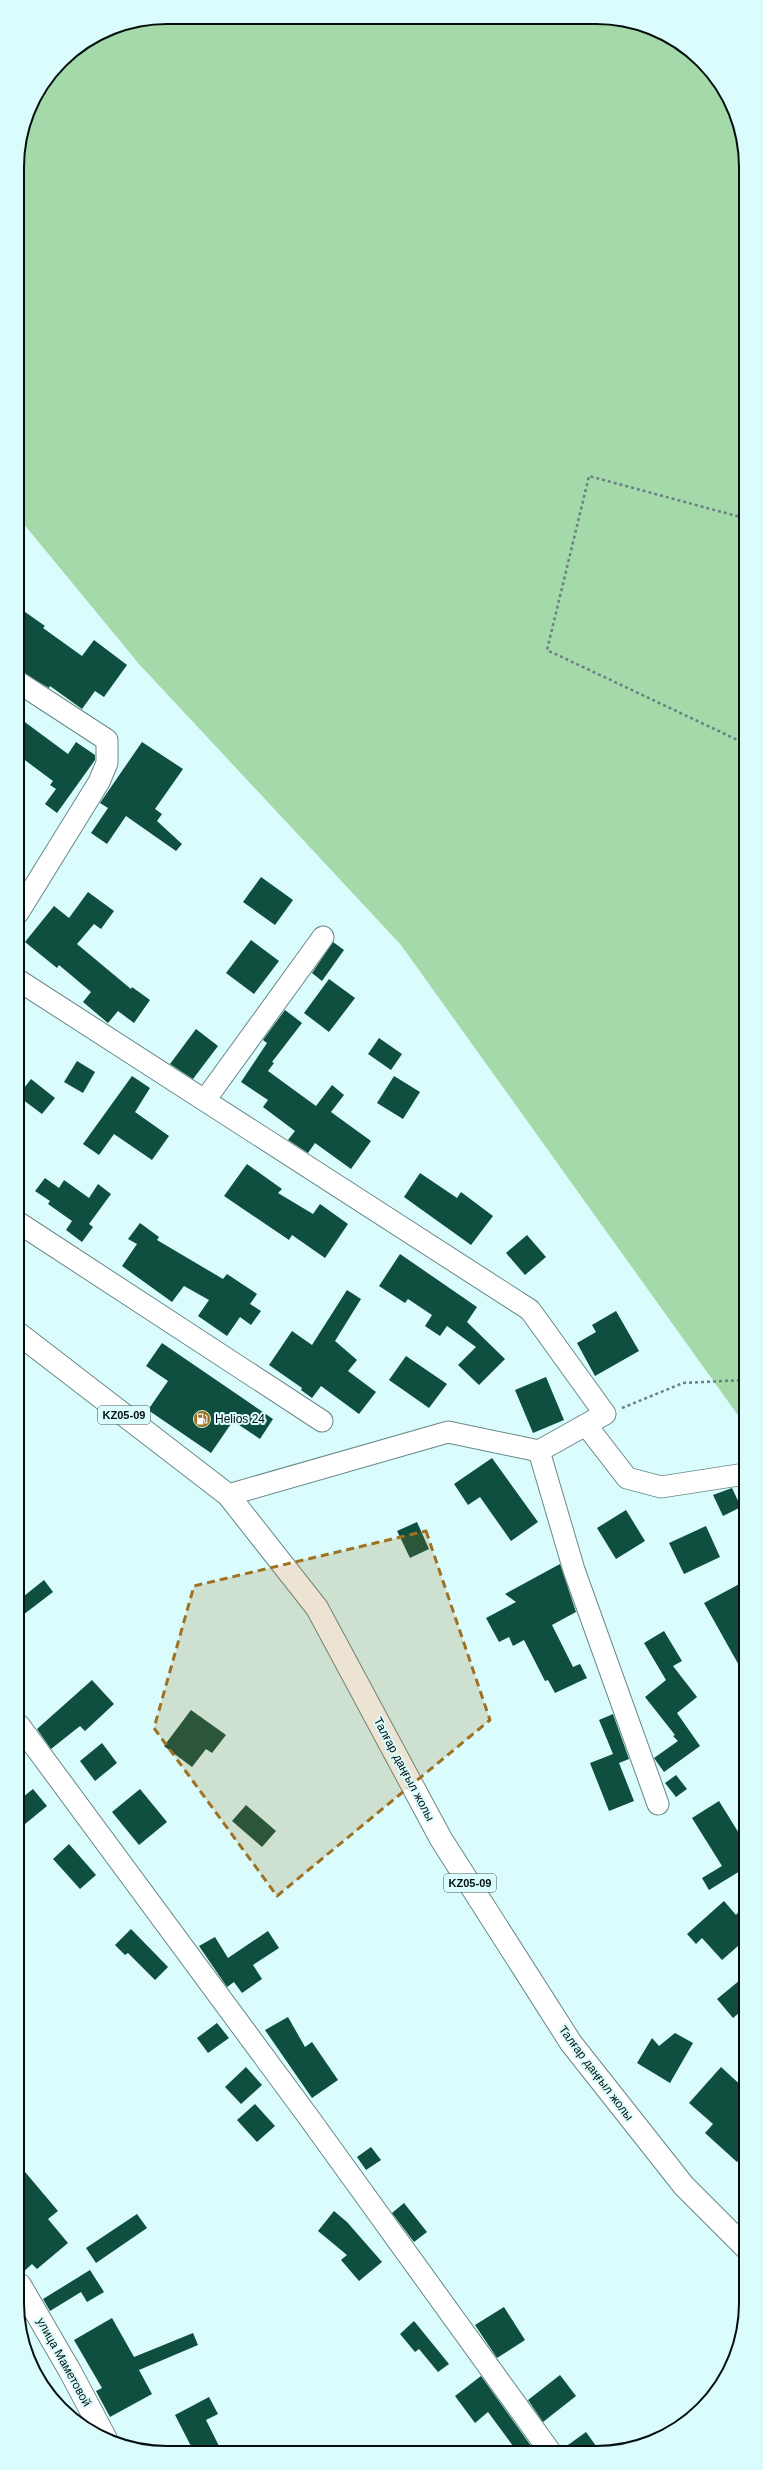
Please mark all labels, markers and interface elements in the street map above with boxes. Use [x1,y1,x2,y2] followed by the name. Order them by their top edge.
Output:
[98,1406,150,1424] road number: KZ05-09
[192,1409,212,1429] fuel station icon: Helios 24
[215,1412,265,1426] place label: Helios 24
[371,1715,437,1823] street label: Талғар даңғыл жолы
[444,1874,496,1892] road number: KZ05-09
[556,2023,636,2123] street label: Талғар даңғыл жолы
[34,2315,94,2409] street label: улица Маметовой

